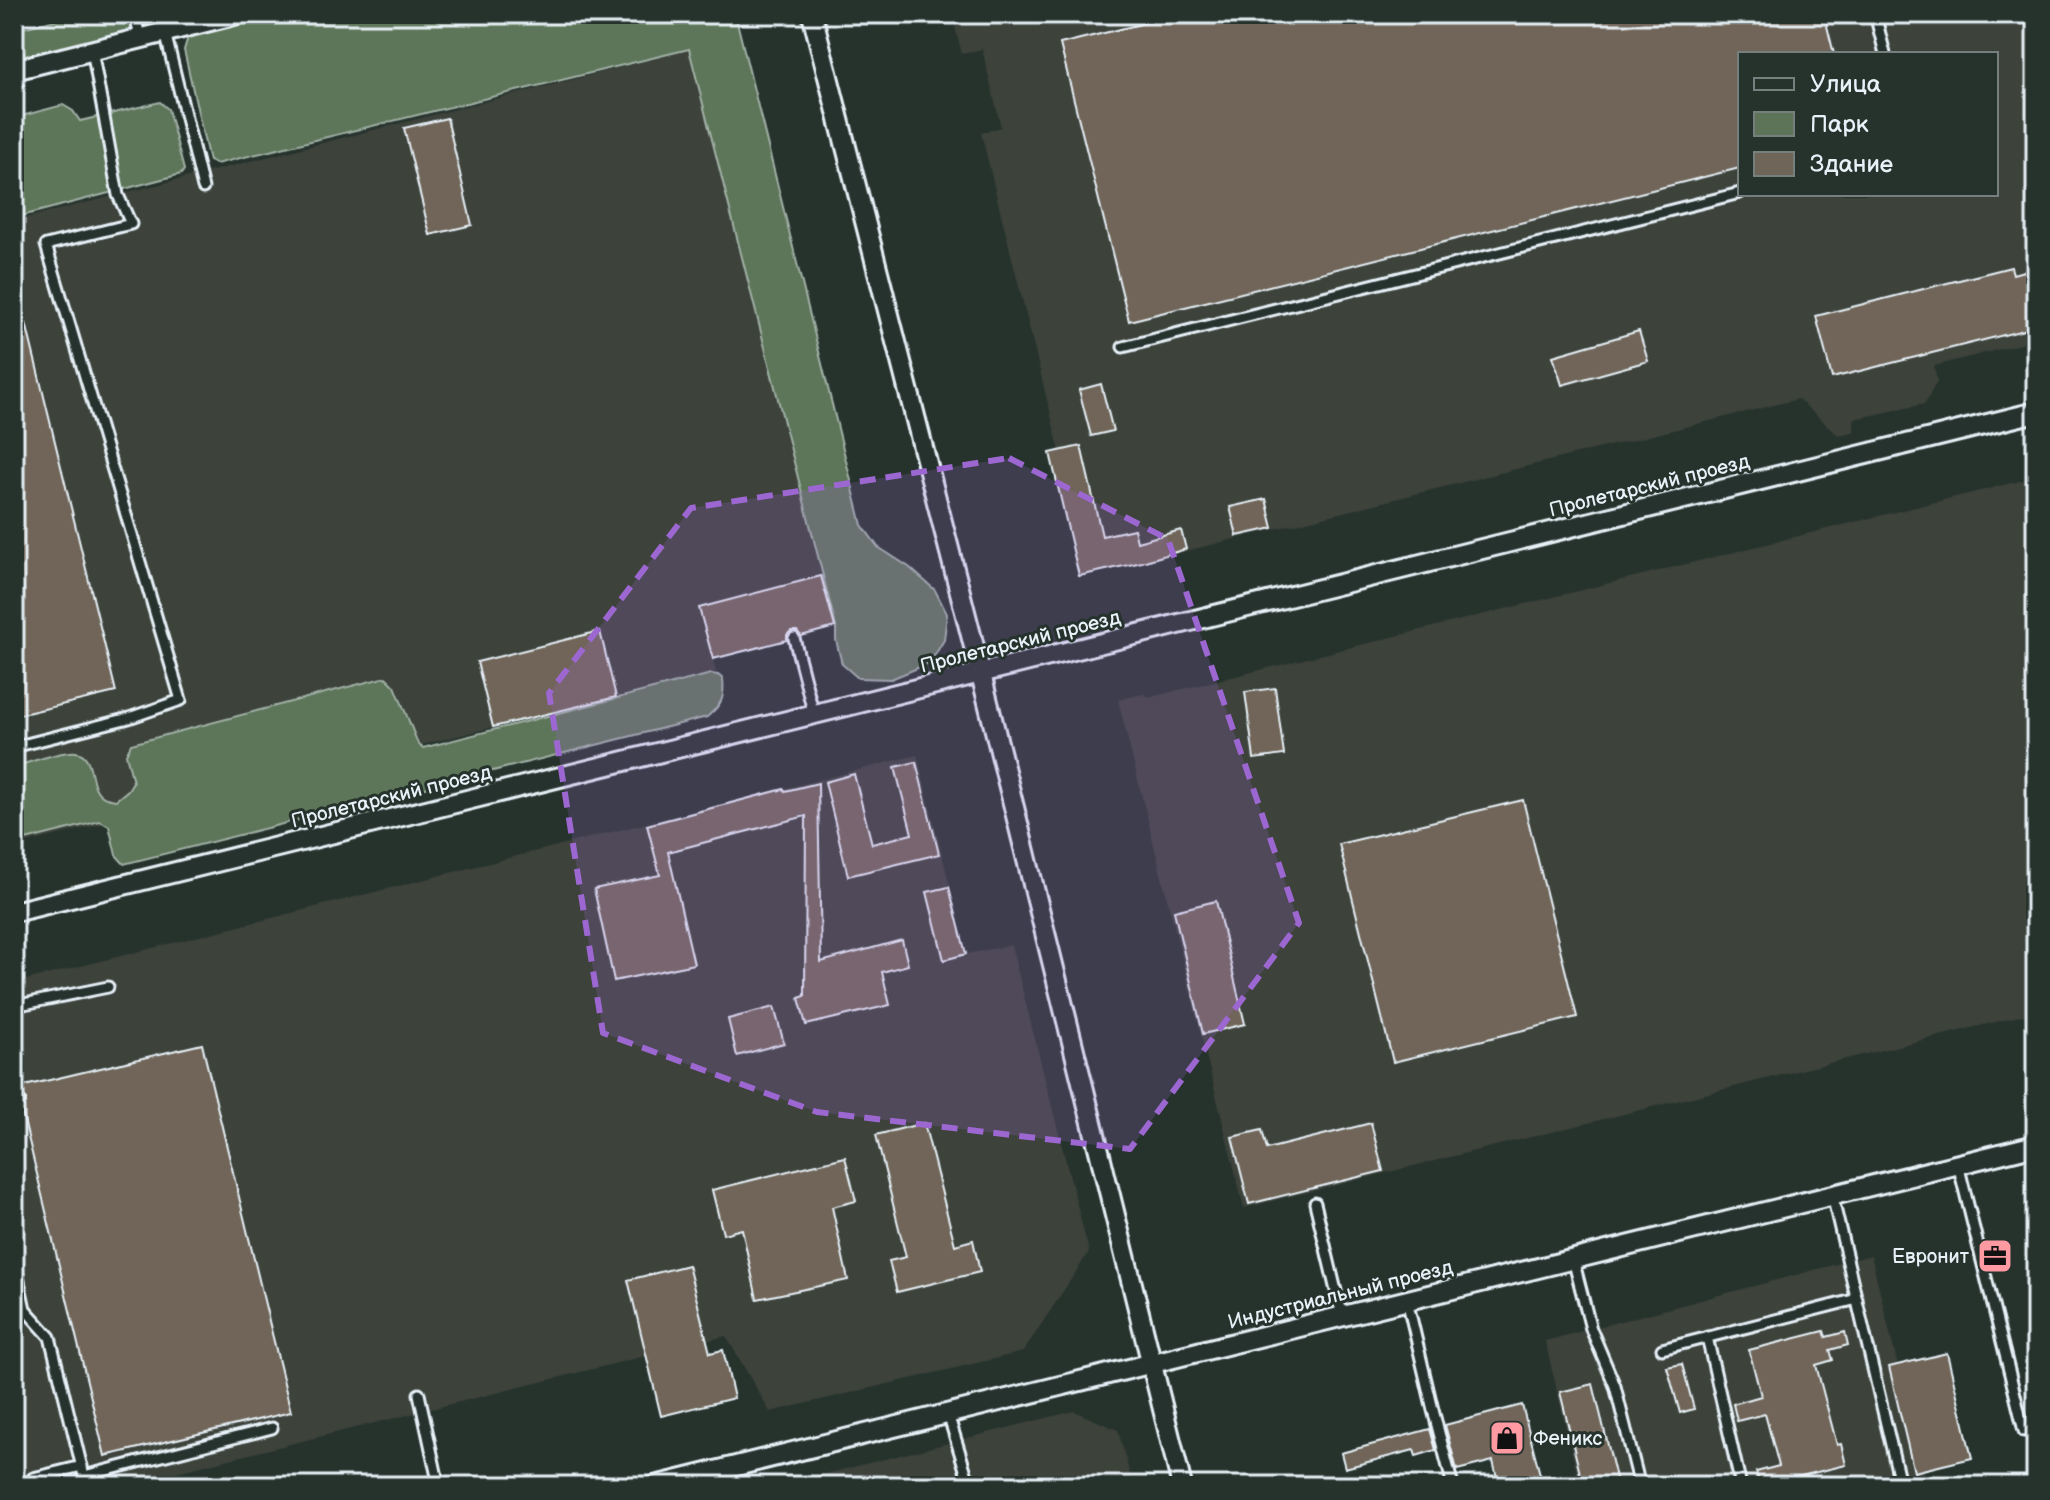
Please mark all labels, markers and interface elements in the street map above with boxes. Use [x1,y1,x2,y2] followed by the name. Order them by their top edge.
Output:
[1738,52,1998,196] legend
[1810,70,1881,99] text: Улица
[1810,110,1869,139] text: Парк
[1810,150,1893,179] text: Здание
[1547,449,1752,522] street label: Пролетарский проезд
[918,605,1123,678] street label: Пролетарский проезд
[289,760,494,833] street label: Пролетарский проезд
[1976,1237,2014,1275] office icon: Евронит
[1892,1245,1970,1269] place label: Евронит
[1225,1255,1455,1335] street label: Индустриальный проезд
[1488,1419,1526,1457] shop icon: Феникс
[1533,1427,1602,1451] place label: Феникс

